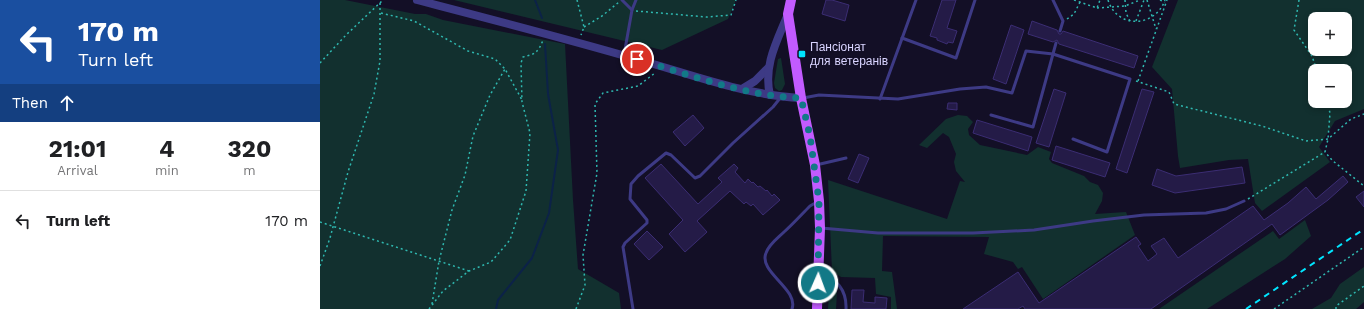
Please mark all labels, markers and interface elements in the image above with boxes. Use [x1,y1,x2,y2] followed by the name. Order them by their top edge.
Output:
[1308,12,1352,108] map controls
[1308,12,1352,56] button: +
[78,15,159,48] text: 170 m
[12,16,64,68] icon: left
[810,40,888,68] place label: Пансіонат для ветеранів
[620,42,654,76] pin
[626,48,648,70] icon: arrive
[78,49,153,70] text: Turn left
[797,49,807,59] marker: Пансіонат для ветеранів
[1308,64,1352,108] button: −
[56,92,78,114] icon: ahead
[12,94,48,112] text: Then
[49,135,106,163] text: 21:01
[159,135,175,163] text: 4
[227,135,271,163] text: 320
[57,163,98,178] text: Arrival
[155,163,179,178] text: min
[243,163,256,178] text: m
[12,210,34,232] icon: left
[46,212,110,230] text: Turn left
[265,212,308,230] text: 170 m
[797,262,839,304] position arrow

